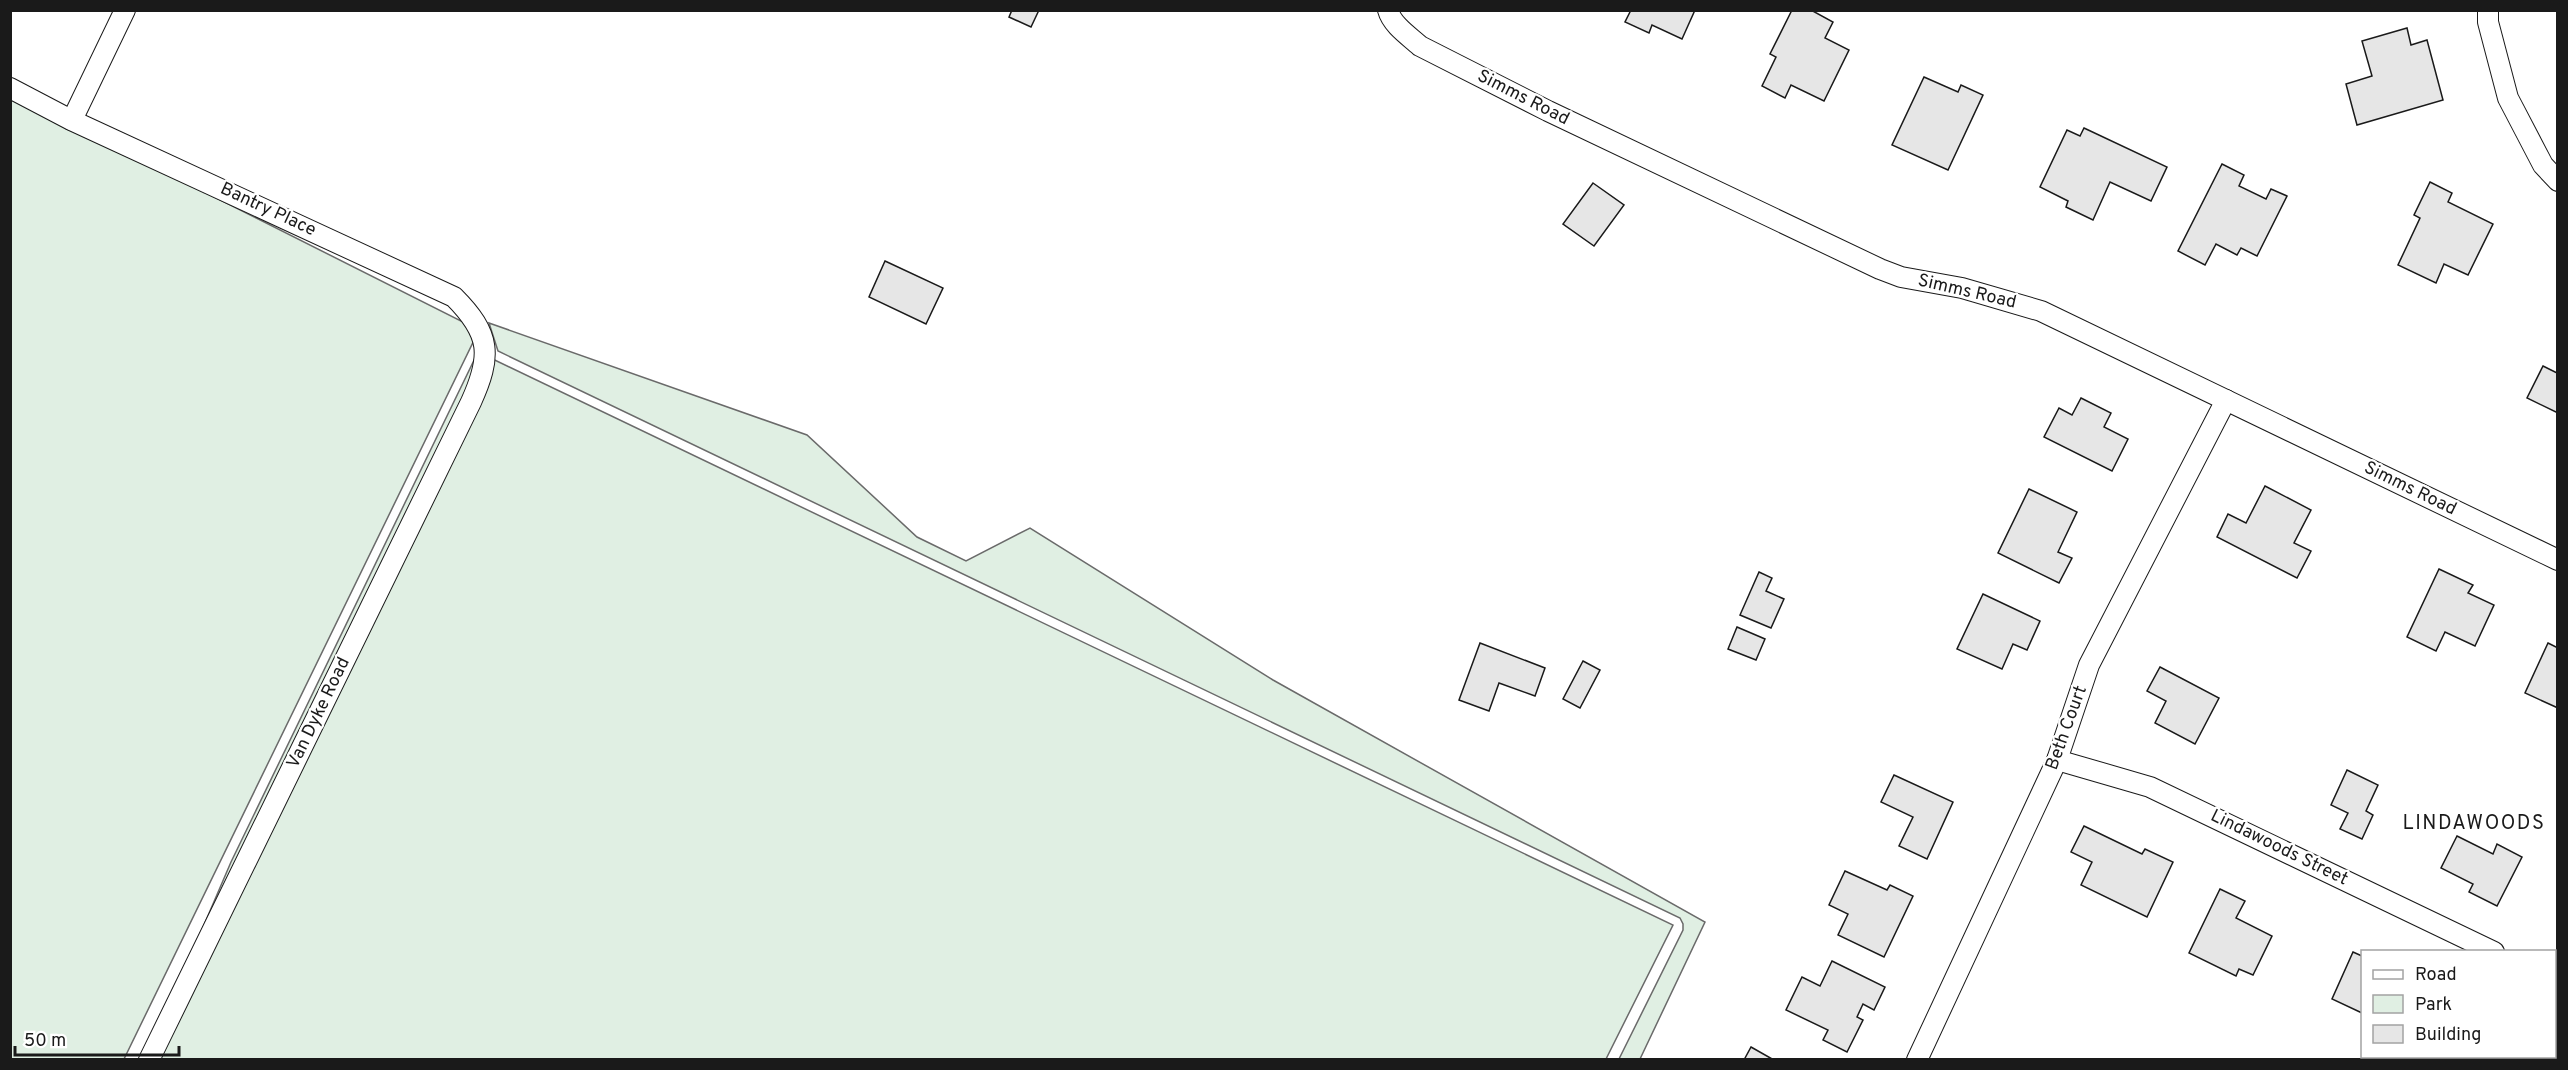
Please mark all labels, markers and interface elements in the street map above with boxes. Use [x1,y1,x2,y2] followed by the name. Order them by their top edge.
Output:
[1473,65,1573,131] street label: Simms Road
[216,178,320,242] street label: Bantry Place
[1915,269,2019,315] street label: Simms Road
[2360,457,2460,521] street label: Simms Road
[282,654,356,772] street label: Van Dyke Road
[2041,683,2093,773] street label: Beth Court
[2206,805,2352,891] street label: Lindawoods Street
[2403,811,2545,837] district label: LINDAWOODS
[2361,950,2556,1058] legend
[2415,964,2457,987] text: Road
[2415,994,2452,1017] text: Park
[15,1019,178,1057] scale bar
[2415,1024,2481,1047] text: Building
[24,1030,66,1053] text: 50 m

